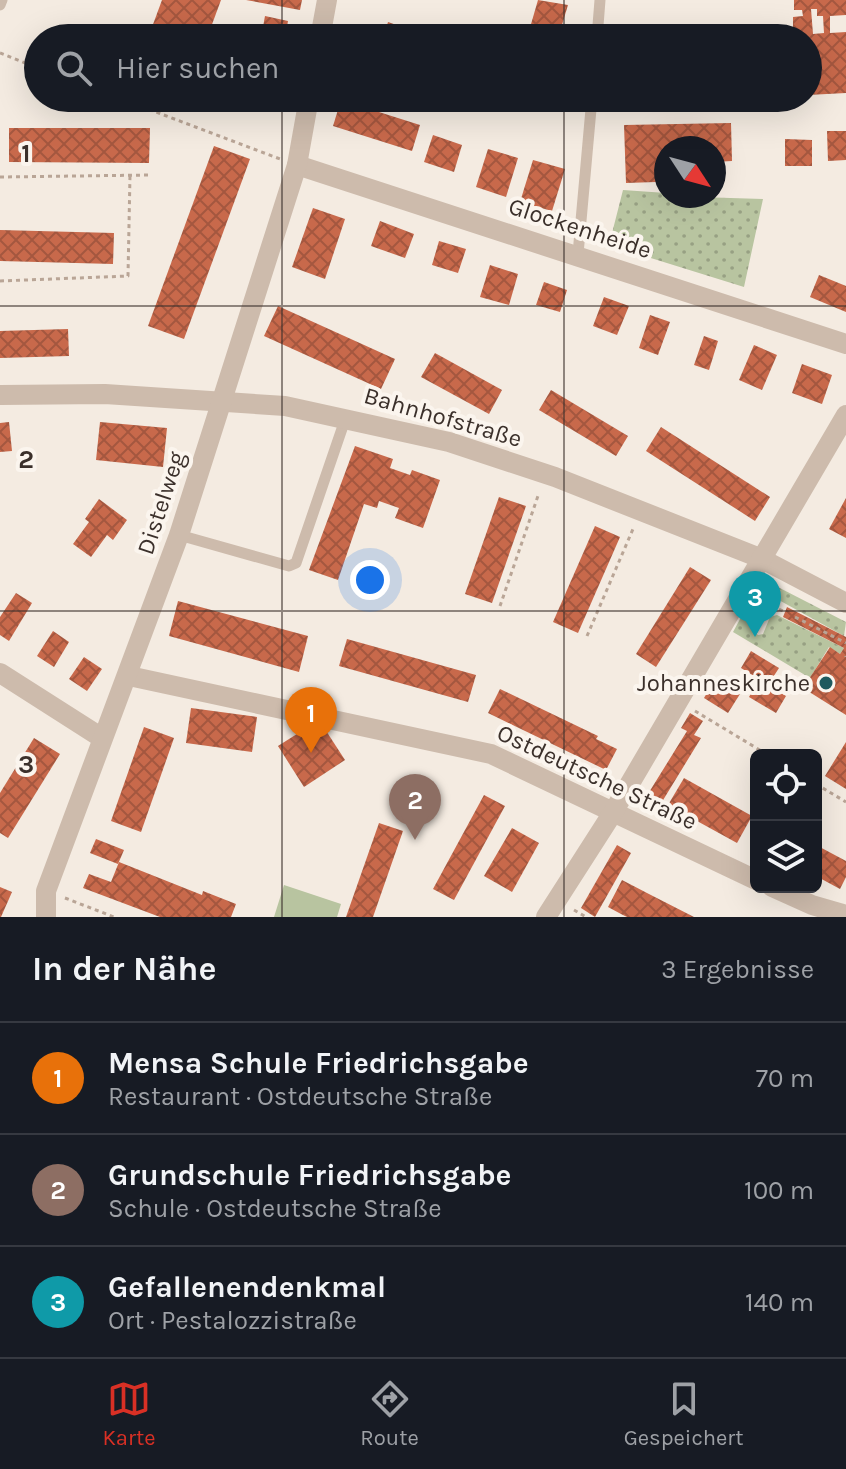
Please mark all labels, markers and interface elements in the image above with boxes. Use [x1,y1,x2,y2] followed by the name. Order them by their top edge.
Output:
[24,24,822,112] search box
[52,46,96,90] icon: search
[116,50,279,86] text: Hier suchen
[654,136,726,208] north arrow
[21,138,31,169] text: 1
[505,192,655,264] street label: Glockenheide
[361,381,525,453] street label: Bahnhofstraße
[18,444,34,475] text: 2
[131,447,191,558] street label: Distelweg
[350,560,390,600] your location
[729,571,781,637] pin: 3
[637,669,810,697] place label: Johanneskirche
[817,674,835,692] marker: Johanneskirche
[285,687,337,753] pin: 1
[493,718,701,836] street label: Ostdeutsche Straße
[18,749,34,780] text: 3
[750,749,822,893] map controls
[750,749,822,821] button: locate
[389,774,441,840] pin: 2
[750,821,822,893] button: layers
[32,949,216,989] text: In der Nähe
[661,954,814,985] text: 3 Ergebnisse
[108,1045,529,1081] text: Mensa Schule Friedrichsgabe
[53,1063,63,1094] text: 1
[756,1063,814,1094] text: 70 m
[108,1081,492,1112] text: Restaurant · Ostdeutsche Straße
[108,1157,512,1193] text: Grundschule Friedrichsgabe
[50,1175,66,1206] text: 2
[744,1175,814,1206] text: 100 m
[108,1193,442,1224] text: Schule · Ostdeutsche Straße
[108,1269,386,1305] text: Gefallenendenkmal
[50,1287,66,1318] text: 3
[745,1287,814,1318] text: 140 m
[108,1305,357,1336] text: Ort · Pestalozzistraße
[102,1377,155,1451] tab: Karte
[360,1377,419,1451] tab: Route
[624,1377,744,1451] tab: Gespeichert

